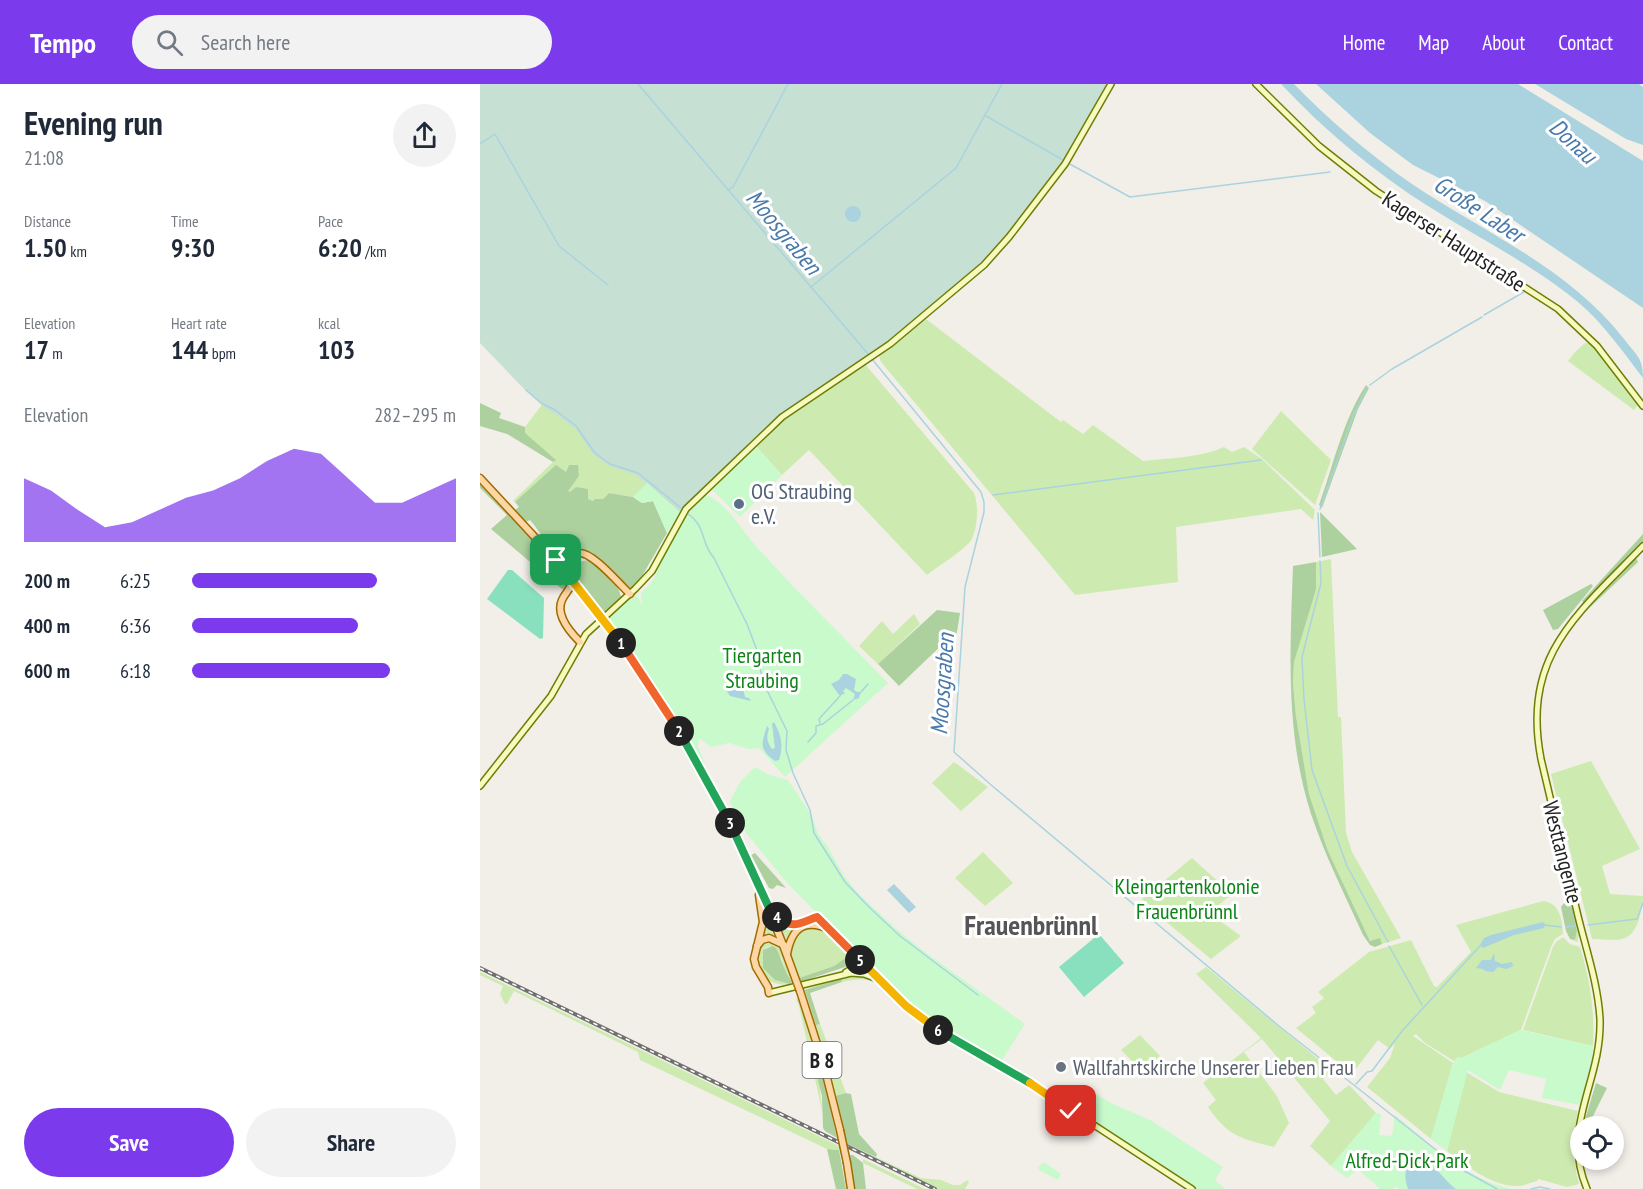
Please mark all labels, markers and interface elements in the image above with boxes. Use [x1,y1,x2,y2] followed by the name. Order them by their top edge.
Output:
[132,15,552,69] search box
[30,24,96,61] text: Tempo
[153,26,186,59] icon: search
[201,28,290,56] text: Search here
[1343,29,1385,56] text: Home
[1418,29,1449,56] text: Map
[1482,29,1525,56] text: About
[1558,29,1613,56] text: Contact
[24,101,163,144] text: Evening run
[393,104,456,167] button: share
[1543,112,1604,171] water label: Donau
[24,145,64,171] text: 21:08
[1428,168,1533,252] water label: Große Laber
[739,183,829,282] water label: Moosgraben
[1377,184,1531,298] street label: Kagerser Hauptstraße
[24,211,71,231] text: Distance
[171,211,199,231] text: Time
[318,211,343,231] text: Pace
[24,231,67,264] text: 1.50
[171,231,215,264] text: 9:30
[318,231,362,264] text: 6:20
[67,241,87,261] text: km
[362,241,387,261] text: /km
[24,313,75,333] text: Elevation
[171,313,227,333] text: Heart rate
[318,313,340,333] text: kcal
[24,333,49,366] text: 17
[171,333,208,366] text: 144
[318,333,355,366] text: 103
[49,343,63,363] text: m
[208,343,236,363] text: bpm
[24,402,88,428] text: Elevation
[374,402,456,428] text: 282–295 m
[751,477,852,530] place label: OG Straubing e.V.
[732,497,746,511] marker: OG Straubing e.V.
[530,534,581,585] pin
[539,543,572,576] icon: arrive
[24,568,70,594] text: 200 m
[120,568,151,594] text: 6:25
[24,613,70,639] text: 400 m
[120,613,151,639] text: 6:36
[606,628,636,658] pin: 1
[923,631,961,736] water label: Moosgraben
[617,633,625,653] text: 1
[722,641,802,694] park label: Tiergarten Straubing
[24,658,70,684] text: 600 m
[120,658,151,684] text: 6:18
[664,716,694,746] pin: 2
[675,721,683,741] text: 2
[1537,798,1589,906] street label: Westtangente
[715,808,745,838] pin: 3
[726,813,734,833] text: 3
[1115,872,1259,925] park label: Kleingartenkolonie Frauenbrünnl
[762,902,792,932] pin: 4
[964,906,1098,943] district label: Frauenbrünnl
[773,907,781,927] text: 4
[845,945,875,975] pin: 5
[856,950,864,970] text: 5
[923,1015,953,1045] pin: 6
[934,1020,942,1040] text: 6
[802,1042,842,1078] road number: B 8
[1073,1053,1354,1081] place label: Wallfahrtskirche Unserer Lieben Frau
[1054,1060,1068,1074] marker: Wallfahrtskirche Unserer Lieben Frau
[1045,1085,1096,1136] pin
[1054,1094,1087,1127] icon: check
[24,1108,234,1177] button: Save
[246,1108,456,1177] button: Share
[1570,1116,1624,1170] map controls
[1570,1116,1624,1170] button: locate
[1345,1146,1469,1174] park label: Alfred-Dick-Park

